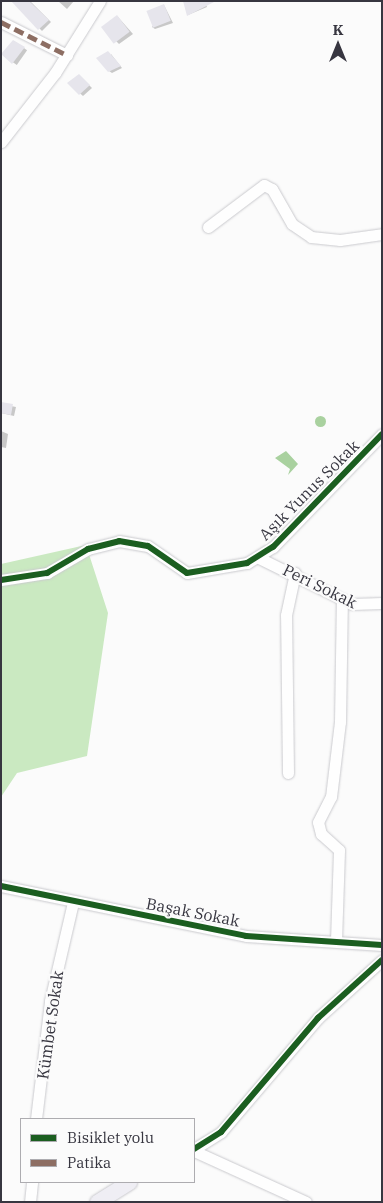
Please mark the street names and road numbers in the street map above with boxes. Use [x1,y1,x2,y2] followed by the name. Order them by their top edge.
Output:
[255,436,363,544] street label: Aşık Yunus Sokak
[280,560,360,612] street label: Peri Sokak
[145,894,241,930] street label: Başak Sokak
[33,969,67,1081] street label: Kümbet Sokak

